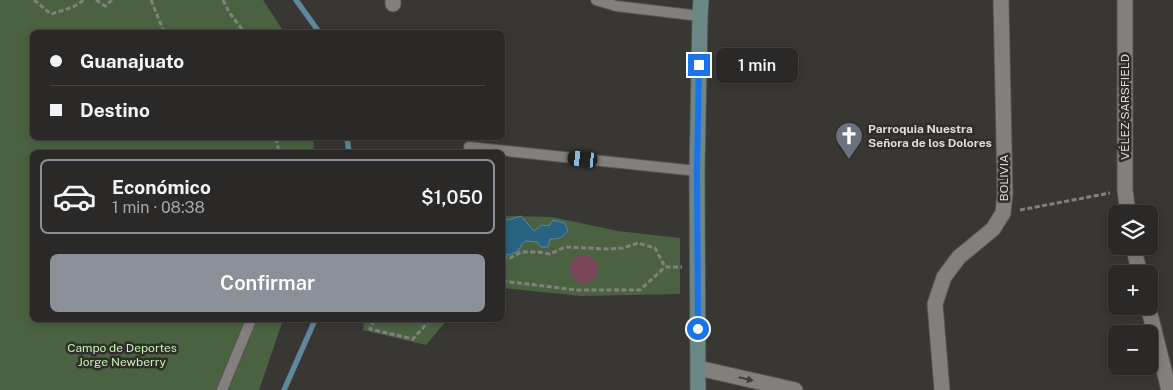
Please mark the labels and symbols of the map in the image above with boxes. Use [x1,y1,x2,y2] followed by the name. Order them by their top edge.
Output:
[716,48,799,82] callout: 1 min
[688,54,710,76] route end
[1118,54,1132,160] street label: VÉLEZ SARSFIELD
[834,121,864,160] church icon: Parroquia Nuestra Señora de los Dolores
[868,122,992,150] place label: Parroquia Nuestra Señora de los Dolores
[567,150,598,168] car
[997,154,1011,202] street label: BOLIVIA
[687,318,709,340] route start
[67,341,177,369] park label: Campo de Deportes Jorge Newberry
[738,375,753,383] one-way arrow

